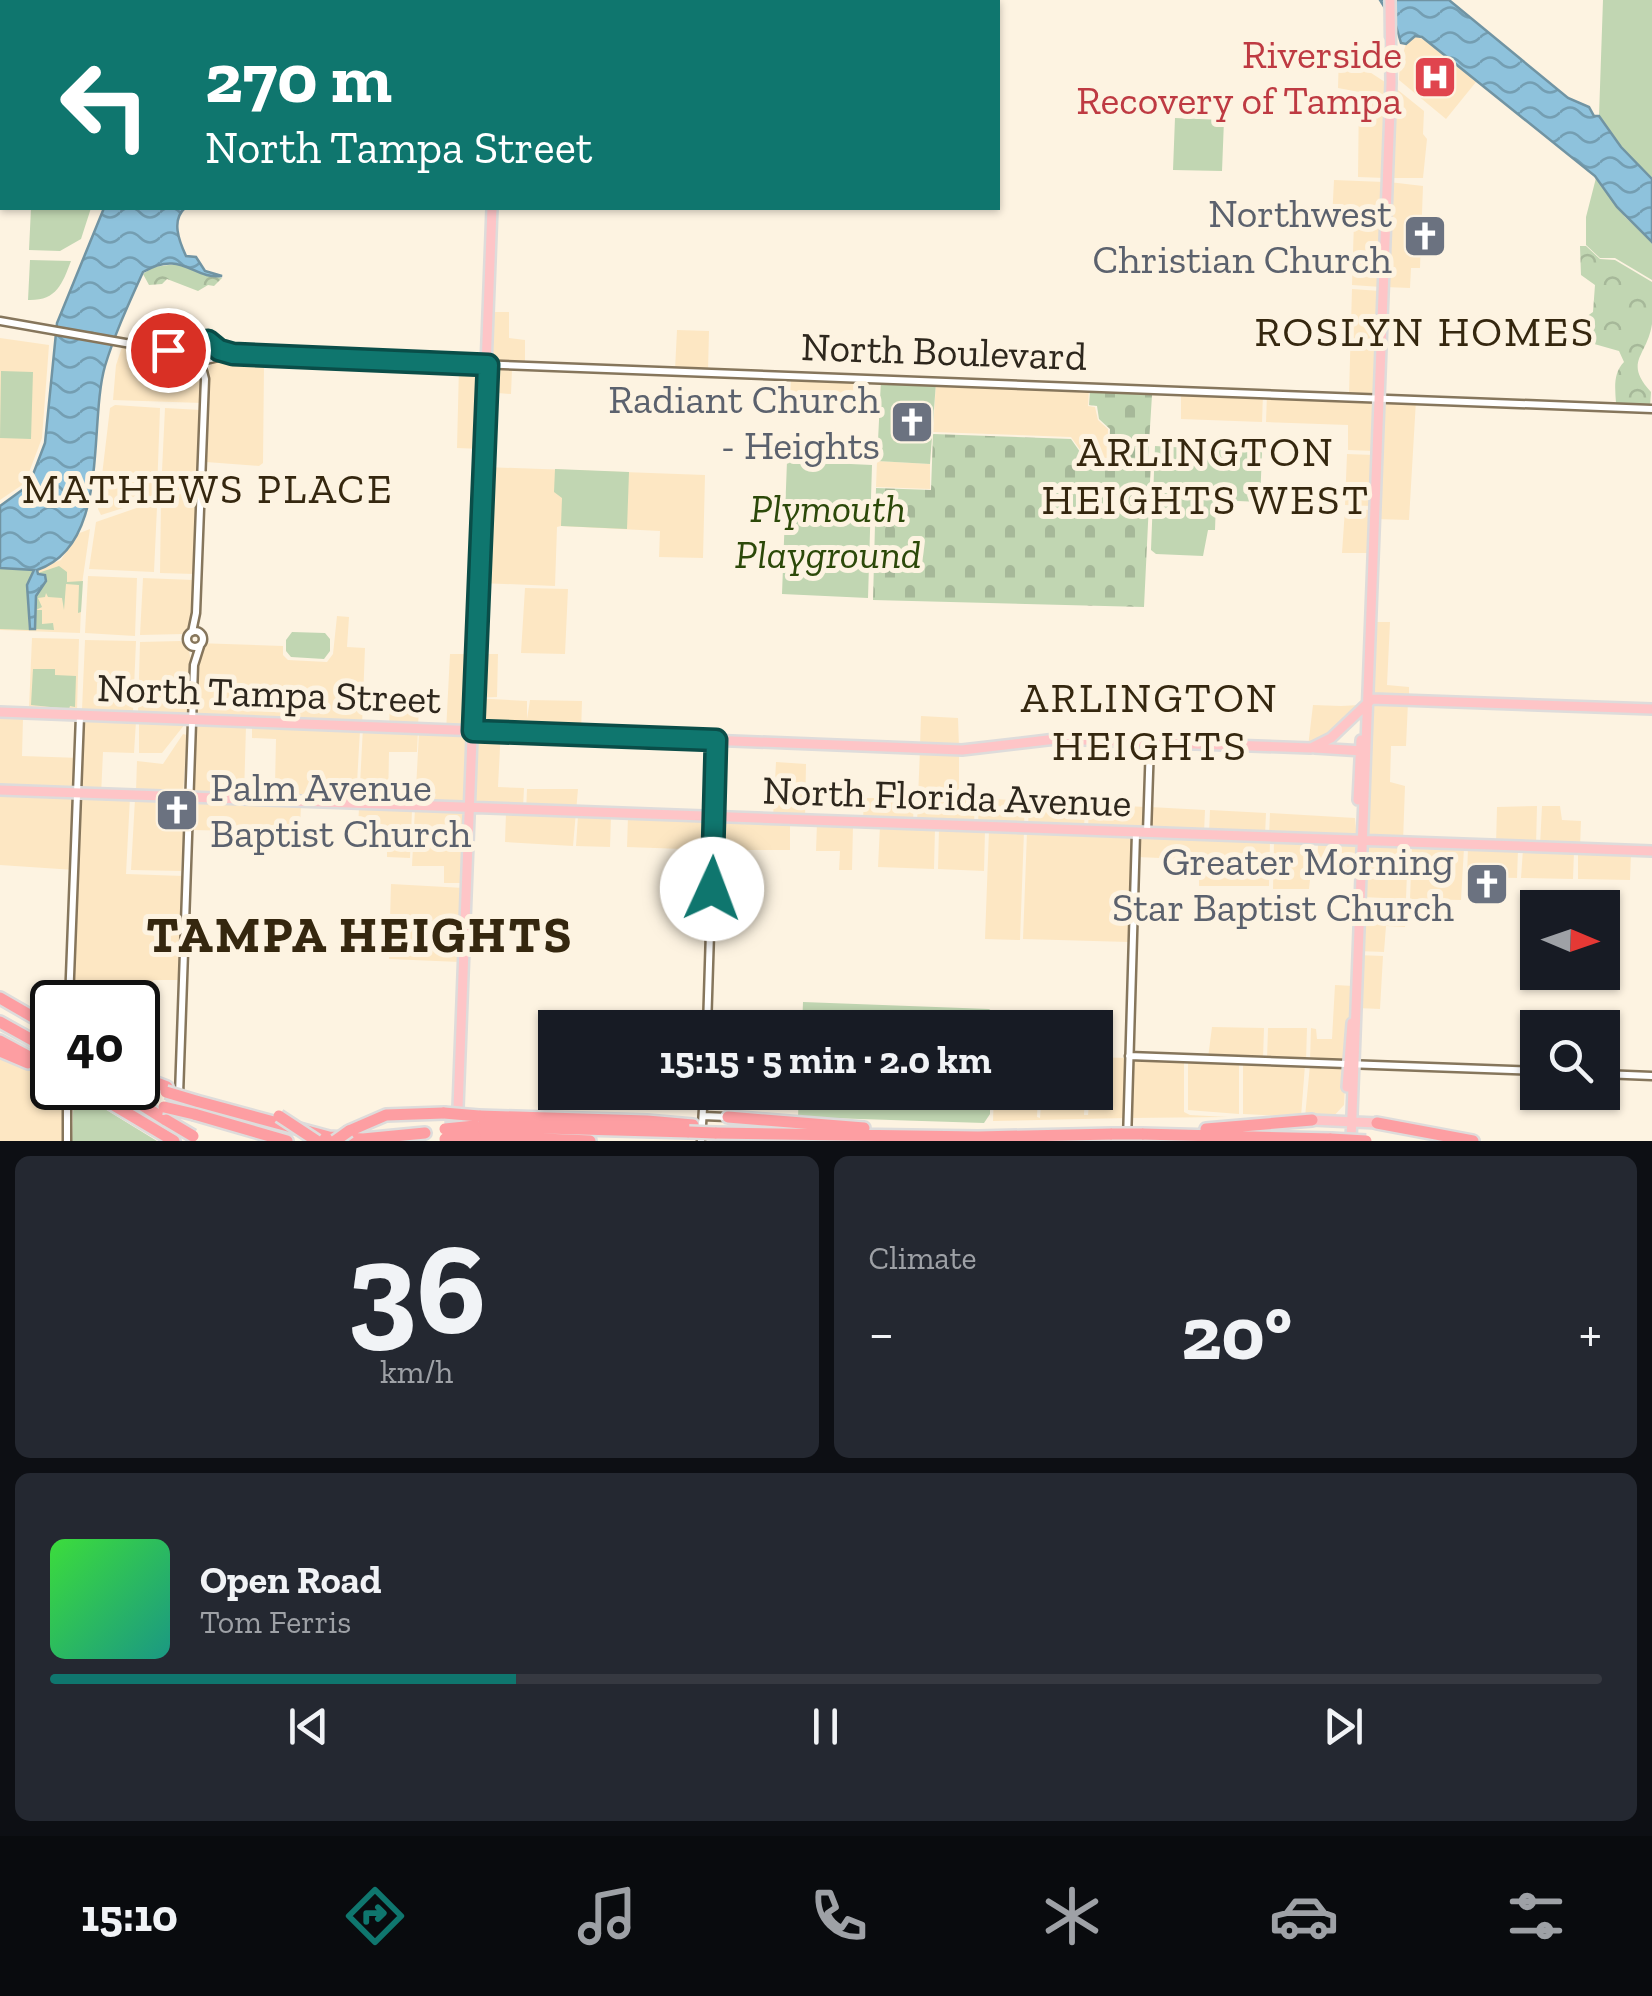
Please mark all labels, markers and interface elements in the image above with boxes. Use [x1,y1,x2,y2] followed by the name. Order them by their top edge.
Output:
[1076,30,1402,124] place label: Riverside Recovery of Tampa
[205,36,392,120] text: 270 m
[40,40,170,170] icon: left
[1412,54,1458,100] hospital icon: Riverside Recovery of Tampa
[205,121,593,175] text: North Tampa Street
[1093,189,1393,283] place label: Northwest Christian Church
[1402,213,1448,259] church icon: Northwest Christian Church
[1254,306,1596,357] district label: ROSLYN HOMES
[126,308,211,393] pin
[800,322,1088,380] street label: North Boulevard
[141,323,196,378] icon: arrive
[608,375,881,469] place label: Radiant Church - Heights
[889,399,935,445] church icon: Radiant Church - Heights
[1041,426,1371,525] district label: ARLINGTON HEIGHTS WEST
[22,463,394,514] district label: MATHEWS PLACE
[735,484,921,578] park label: Plymouth Playground
[96,663,442,723] street label: North Tampa Street
[1021,672,1279,771] district label: ARLINGTON HEIGHTS
[210,763,472,857] place label: Palm Avenue Baptist Church
[762,766,1132,826] street label: North Florida Avenue
[154,787,200,833] church icon: Palm Avenue Baptist Church
[660,837,764,941] position arrow
[1112,837,1455,931] place label: Greater Morning Star Baptist Church
[1464,861,1510,907] church icon: Greater Morning Star Baptist Church
[1520,890,1620,990] north arrow
[1520,890,1620,1110] map controls
[146,905,574,965] district label: TAMPA HEIGHTS
[30,980,160,1110] speed limit sign: 40
[1520,1010,1620,1110] button: search
[659,1037,992,1083] text: 15:15 · 5 min · 2.0 km
[347,1210,486,1366] text: 36
[869,1239,977,1277] text: Climate
[1181,1288,1292,1378] text: 20°
[869,1300,894,1366] text: −
[1579,1300,1602,1366] text: +
[380,1353,453,1391] text: km/h
[200,1557,382,1603] text: Open Road
[200,1603,351,1641] text: Tom Ferris
[281,1699,336,1754] icon: previous
[798,1699,853,1754] icon: pause
[1316,1699,1371,1754] icon: next
[340,1881,410,1951] icon: directions
[572,1881,642,1951] icon: music
[804,1881,874,1951] icon: phone
[1037,1881,1107,1951] icon: climate
[1269,1881,1339,1951] icon: car
[1501,1881,1571,1951] icon: filters
[81,1889,178,1943] text: 15:10

